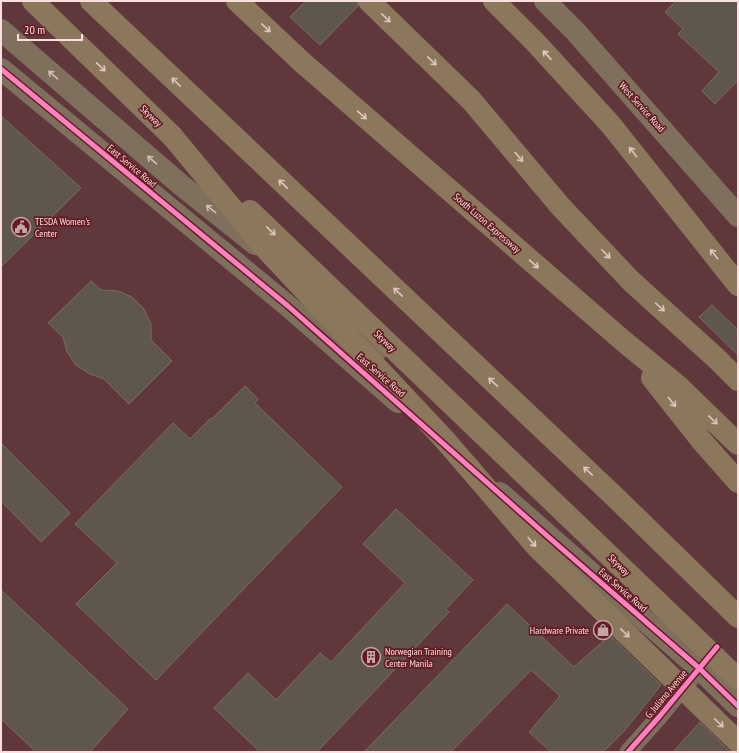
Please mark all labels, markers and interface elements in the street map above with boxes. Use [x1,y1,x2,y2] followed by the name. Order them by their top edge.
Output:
[381,13,391,22] one-way arrow
[18,16,82,42] scale bar
[24,22,45,37] text: 20 m
[261,23,271,33] one-way arrow
[542,50,551,60] one-way arrow
[427,57,437,66] one-way arrow
[96,62,106,72] one-way arrow
[48,71,59,80] one-way arrow
[171,78,181,87] one-way arrow
[616,79,668,135] street label: West Service Road
[137,102,165,130] street label: Skyway
[357,110,368,119] one-way arrow
[105,142,159,190] street label: East Service Road
[629,147,637,158] one-way arrow
[515,152,524,163] one-way arrow
[147,155,157,165] one-way arrow
[279,180,289,189] one-way arrow
[451,190,523,256] street label: South Luzon Expressway
[206,205,217,213] one-way arrow
[35,215,90,240] place label: TESDA Women's Center
[10,216,32,238] public building icon: TESDA Women's Center
[266,226,276,236] one-way arrow
[709,248,718,259] one-way arrow
[601,249,611,259] one-way arrow
[529,260,540,269] one-way arrow
[393,288,403,297] one-way arrow
[655,302,665,312] one-way arrow
[371,327,399,355] street label: Skyway
[354,350,408,400] street label: East Service Road
[488,377,498,386] one-way arrow
[667,397,676,408] one-way arrow
[708,416,718,425] one-way arrow
[583,467,593,476] one-way arrow
[528,537,537,548] one-way arrow
[605,551,633,579] street label: Skyway
[596,565,650,615] street label: East Service Road
[592,619,614,641] shop icon: Hardware Private
[530,624,589,637] place label: Hardware Private
[620,628,630,638] one-way arrow
[385,645,452,670] place label: Norwegian Training Center Manila
[360,646,382,668] building icon: Norwegian Training Center Manila
[642,667,690,721] street label: G. Juliano Avenue
[714,719,724,728] one-way arrow

